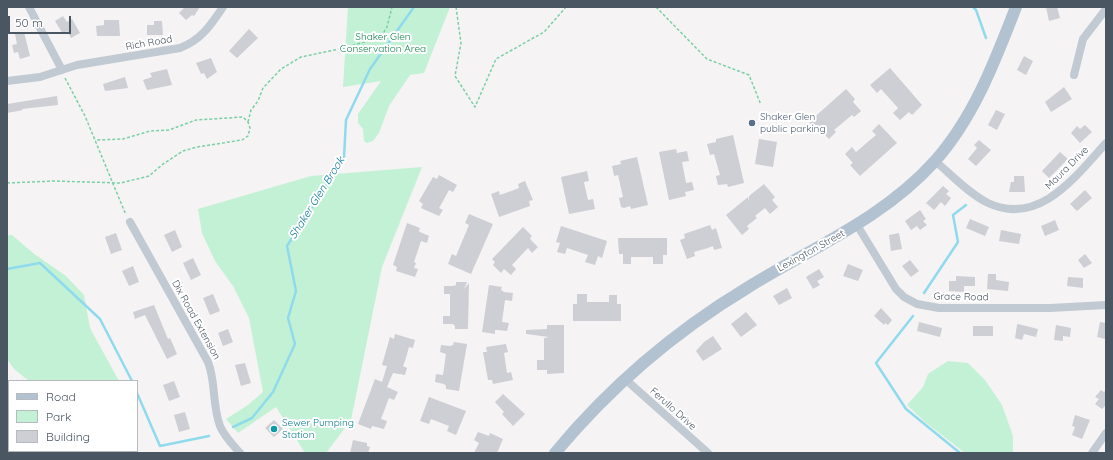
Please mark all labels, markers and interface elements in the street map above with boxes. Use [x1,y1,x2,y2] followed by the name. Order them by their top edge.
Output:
[10,8,73,34] scale bar
[15,15,43,30] text: 50 m
[340,31,426,54] park label: Shaker Glen Conservation Area
[125,33,173,53] street label: Rich Road
[760,111,826,134] place label: Shaker Glen public parking
[747,118,757,128] marker: Shaker Glen public parking
[1043,144,1091,192] street label: Maura Drive
[286,155,348,241] water label: Shaker Glen Brook
[775,228,847,274] street label: Lexington Street
[169,278,223,362] street label: Dix Road Extension
[933,291,989,303] street label: Grace Road
[8,380,138,452] legend
[647,385,699,433] street label: Ferullo Drive
[46,389,76,404] text: Road
[46,409,71,424] text: Park
[282,417,354,440] place label: Sewer Pumping Station
[269,424,279,434] marker: Sewer Pumping Station
[46,429,90,444] text: Building

